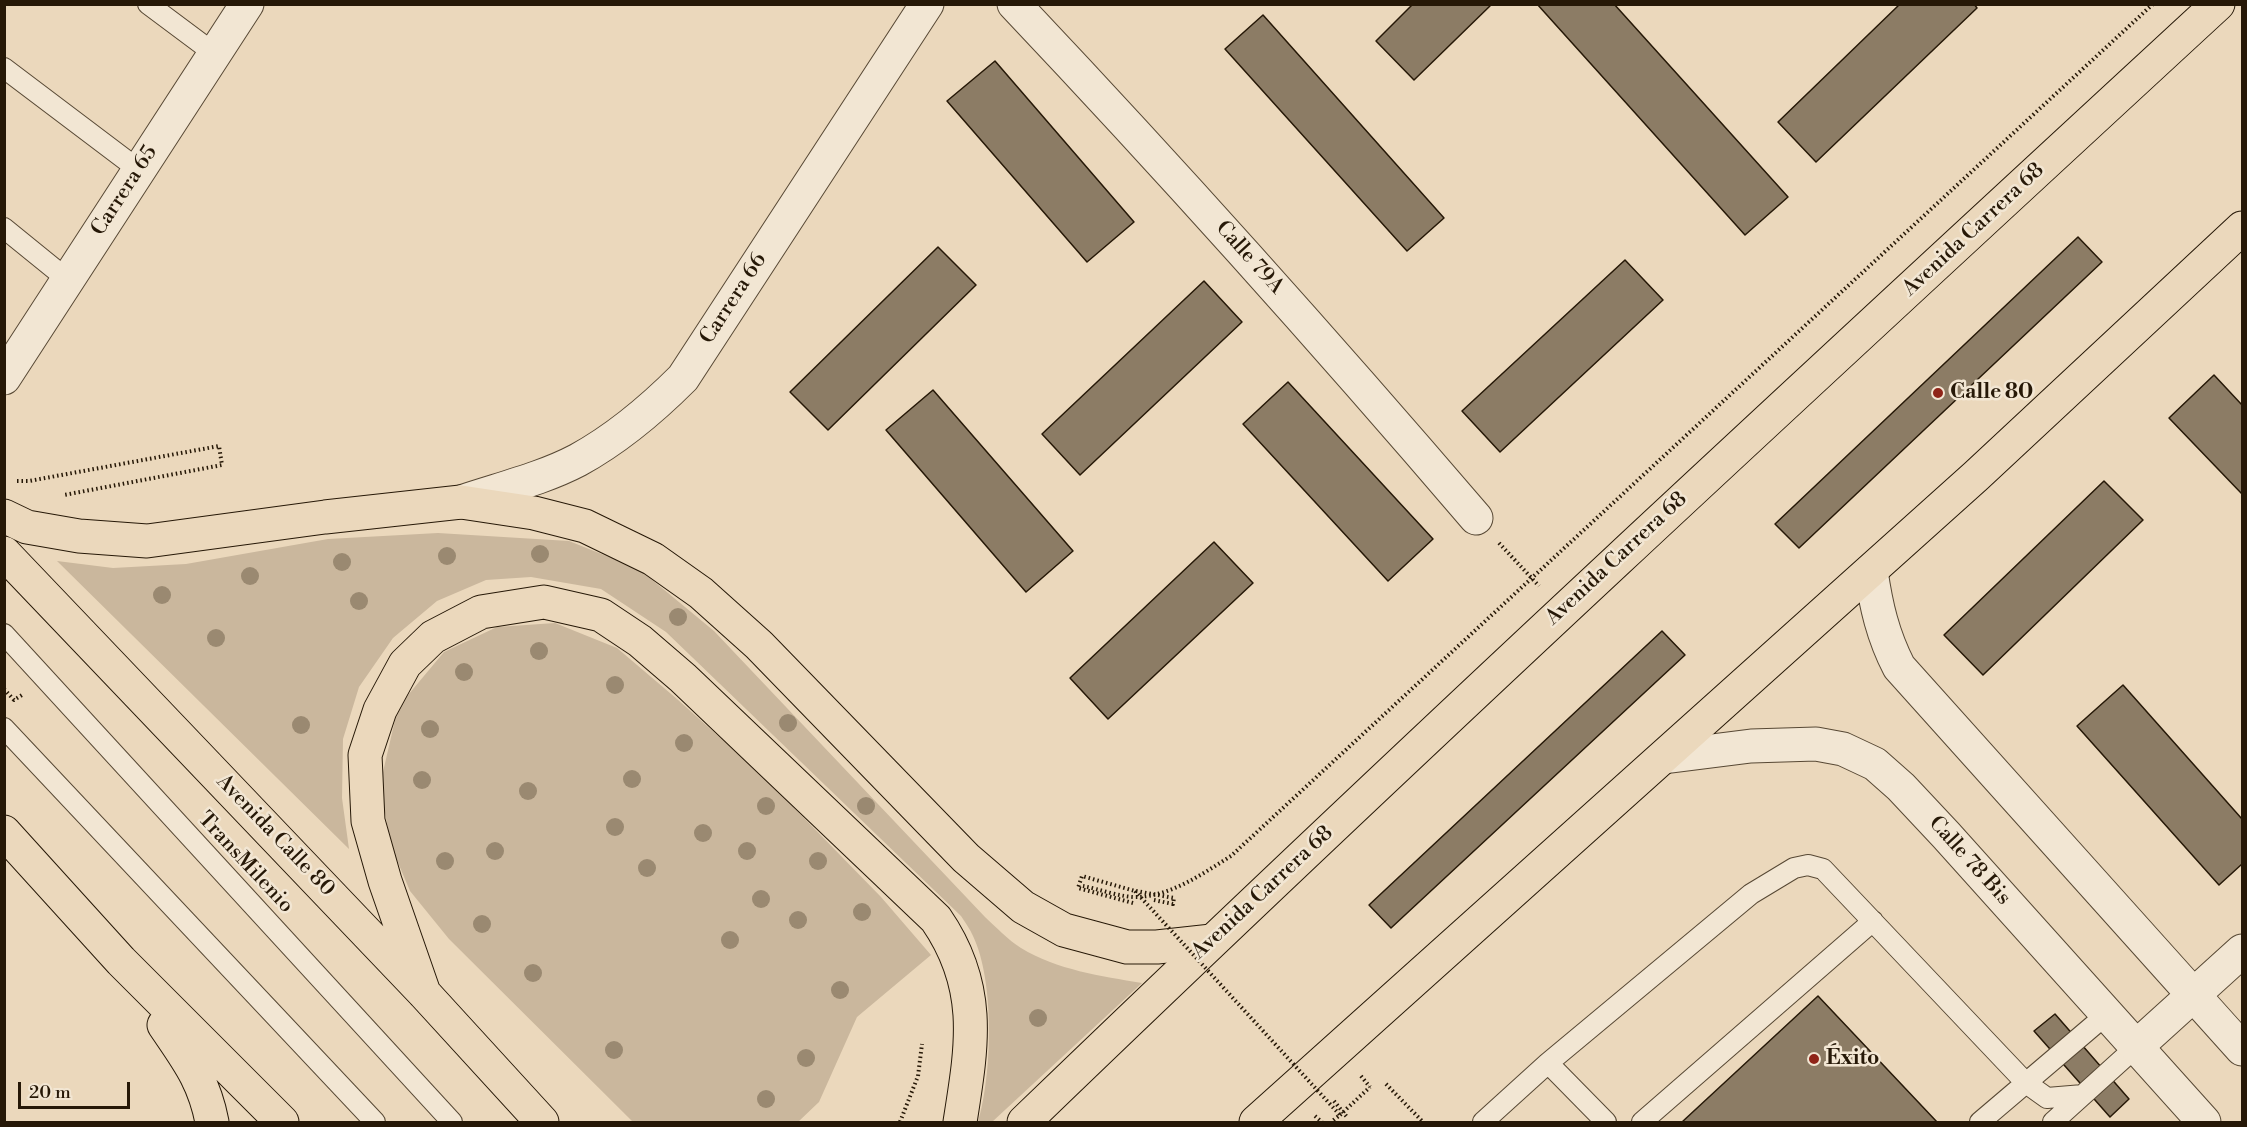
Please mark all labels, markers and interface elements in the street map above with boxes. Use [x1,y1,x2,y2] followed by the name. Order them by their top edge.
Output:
[87,141,163,241] street label: Carrera 65
[1898,158,2050,302] street label: Avenida Carrera 68
[1210,216,1288,300] street label: Calle 79A
[695,249,773,349] street label: Carrera 66
[1950,380,2033,406] place label: Calle 80
[1931,386,1945,400] marker: Calle 80
[1541,487,1693,631] street label: Avenida Carrera 68
[210,770,340,902] street label: Avenida Calle 80
[192,807,298,919] street label: TransMilenio
[1923,811,2015,911] street label: Calle 78 Bis
[1187,821,1339,965] street label: Avenida Carrera 68
[1826,1046,1879,1072] place label: Éxito
[1807,1052,1821,1066] marker: Éxito
[21,1070,134,1108] scale bar
[29,1081,71,1104] text: 20 m

